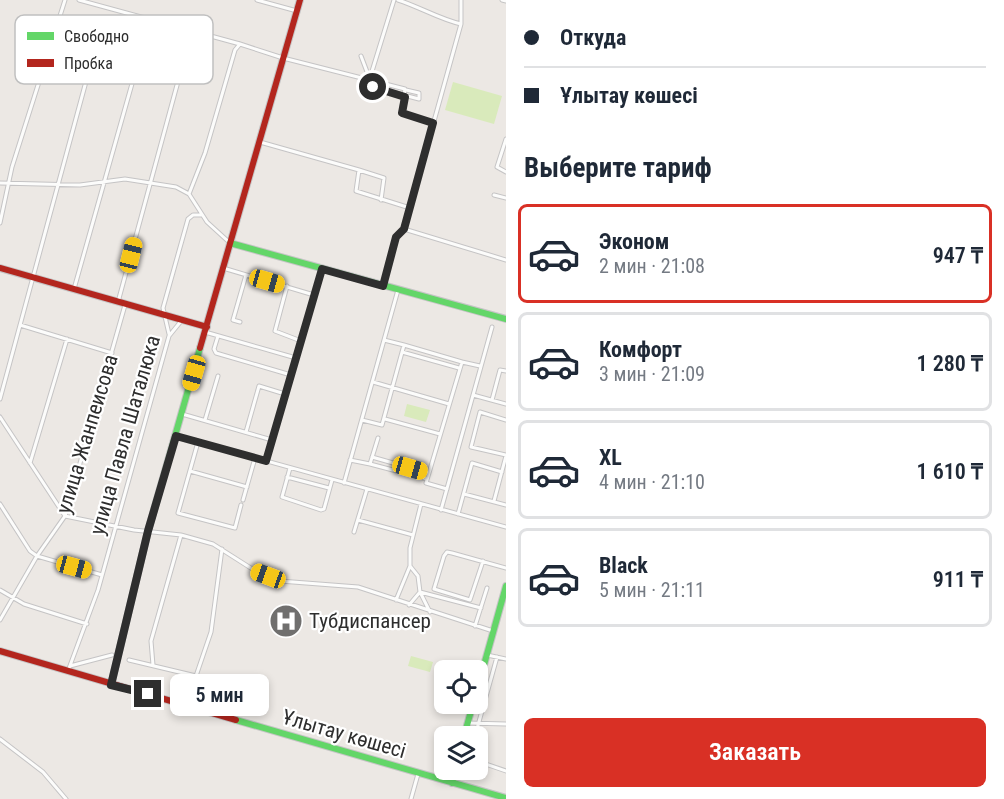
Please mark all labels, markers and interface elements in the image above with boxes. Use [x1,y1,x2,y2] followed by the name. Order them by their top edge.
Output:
[15,15,213,84] legend
[560,25,626,50] text: Откуда
[64,27,129,46] text: Свободно
[64,54,113,73] text: Пробка
[359,73,386,100] route start
[560,83,698,108] text: Ұлытау көшесі
[524,152,712,184] text: Выберите тариф
[527,227,581,281] icon: car
[599,229,669,254] text: Эконом
[118,235,144,275] car
[933,243,983,268] text: 947 ₸
[599,254,705,278] text: 2 мин · 21:08
[247,267,287,295] car
[85,332,165,538] street label: улица Павла Шаталюка
[527,335,581,389] icon: car
[599,337,682,362] text: Комфорт
[917,351,983,376] text: 1 280 ₸
[51,352,123,516] street label: улица Жанпеисова
[180,353,208,393] car
[599,362,705,386] text: 3 мин · 21:09
[527,443,581,497] icon: car
[599,445,622,470] text: XL
[390,454,430,482] car
[917,459,983,484] text: 1 610 ₸
[599,470,705,494] text: 4 мин · 21:10
[527,551,581,605] icon: car
[599,553,648,578] text: Black
[54,554,94,580] car
[248,561,288,591] car
[933,567,983,592] text: 911 ₸
[599,578,705,602] text: 5 мин · 21:11
[268,603,304,639] hospital icon: Тубдиспансер
[309,609,431,633] place label: Тубдиспансер
[434,660,488,780] map controls
[434,660,488,714] button: locate
[169,673,268,715] callout: 5 мин
[134,680,161,707] route end
[196,683,243,707] text: 5 мин
[279,705,409,763] street label: Ұлытау көшесі
[524,718,986,787] button: Заказать
[434,726,488,780] button: layers

